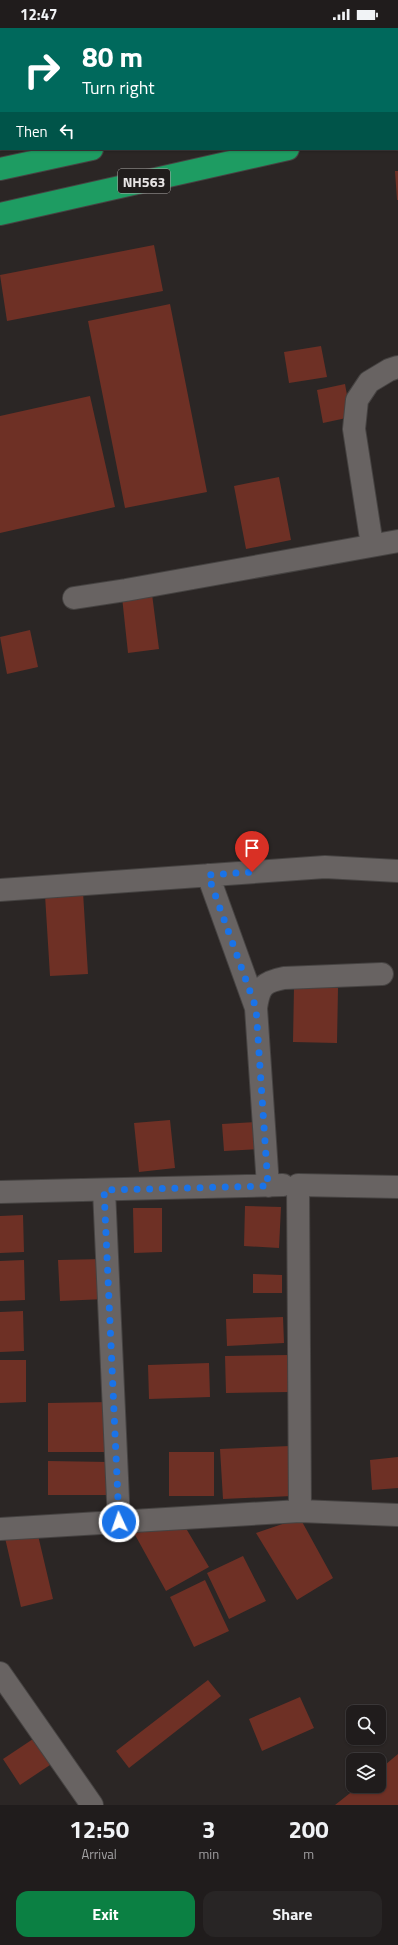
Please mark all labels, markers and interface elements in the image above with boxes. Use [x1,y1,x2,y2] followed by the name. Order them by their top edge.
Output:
[20,3,57,26] text: 12:47
[82,35,143,78] text: 80 m
[16,44,68,96] icon: right
[82,74,155,101] text: Turn right
[16,120,48,143] text: Then
[56,120,78,142] icon: left
[118,169,170,193] road number: NH563
[235,831,269,872] pin
[241,837,263,859] icon: arrive
[98,1501,140,1543] position arrow
[346,1705,386,1793] map controls
[346,1705,386,1745] button: search
[346,1753,386,1793] button: layers
[69,1811,129,1847] text: 12:50
[202,1811,216,1847] text: 3
[288,1811,329,1847] text: 200
[82,1844,117,1864] text: Arrival
[198,1844,219,1864] text: min
[303,1844,314,1864] text: m
[16,1891,195,1937] button: Exit
[203,1891,382,1937] button: Share

